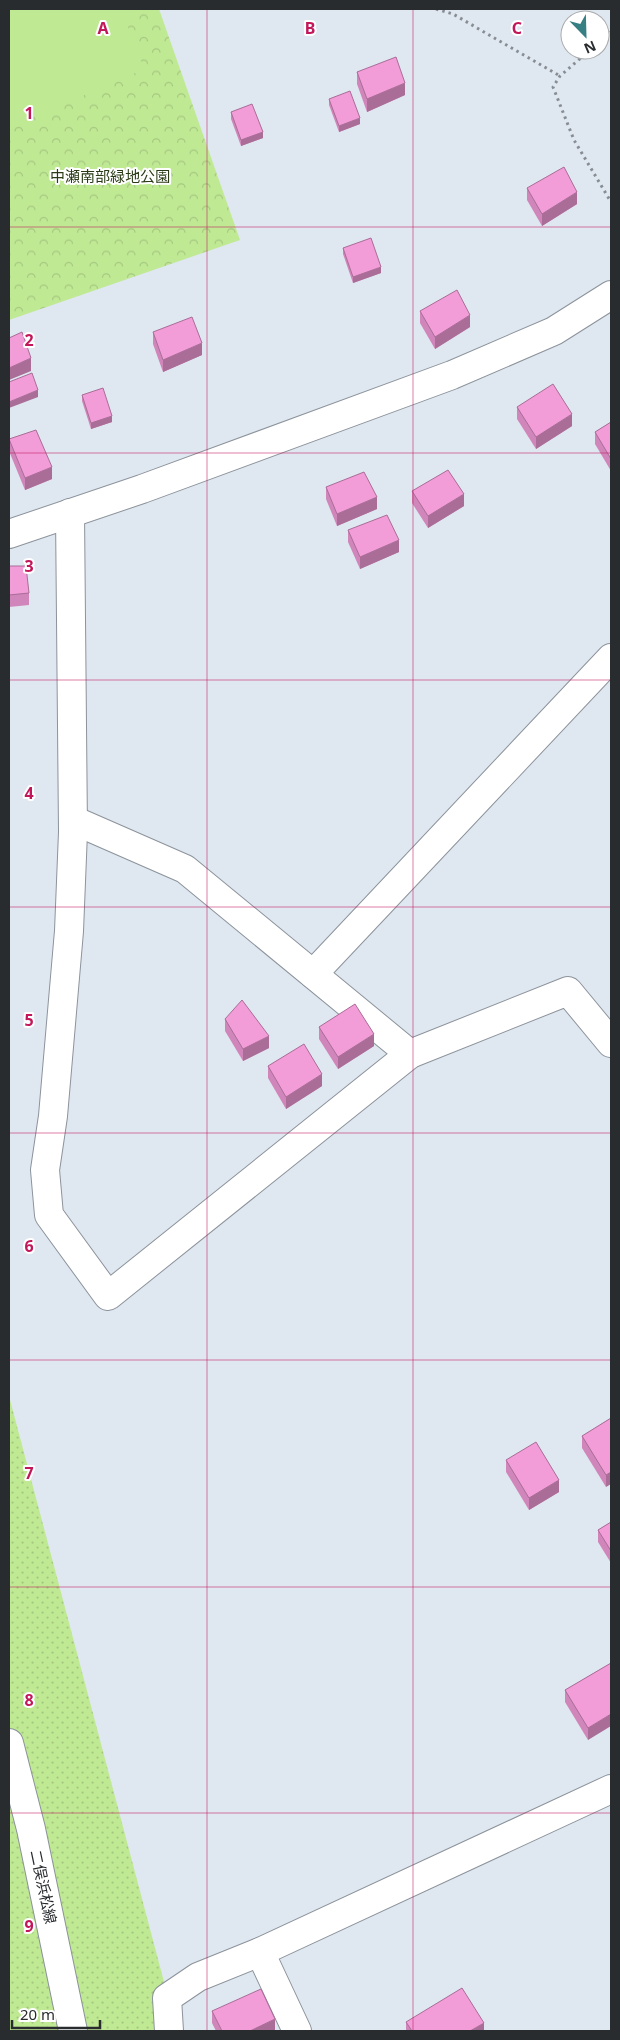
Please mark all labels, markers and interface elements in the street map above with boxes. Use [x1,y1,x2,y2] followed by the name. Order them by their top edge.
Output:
[560,10,610,60] north arrow
[97,17,109,39] text: A
[305,17,315,39] text: B
[512,17,522,39] text: C
[581,36,599,58] text: N
[24,102,34,124] text: 1
[50,166,170,186] park label: 中瀬南部緑地公園
[24,329,34,351] text: 2
[24,555,34,577] text: 3
[24,782,34,804] text: 4
[24,1009,34,1031] text: 5
[24,1235,34,1257] text: 6
[24,1462,34,1484] text: 7
[24,1689,34,1711] text: 8
[26,1848,62,1926] street label: 二俣浜松線
[24,1915,34,1937] text: 9
[12,1998,100,2030] scale bar
[20,2004,55,2024] text: 20 m

